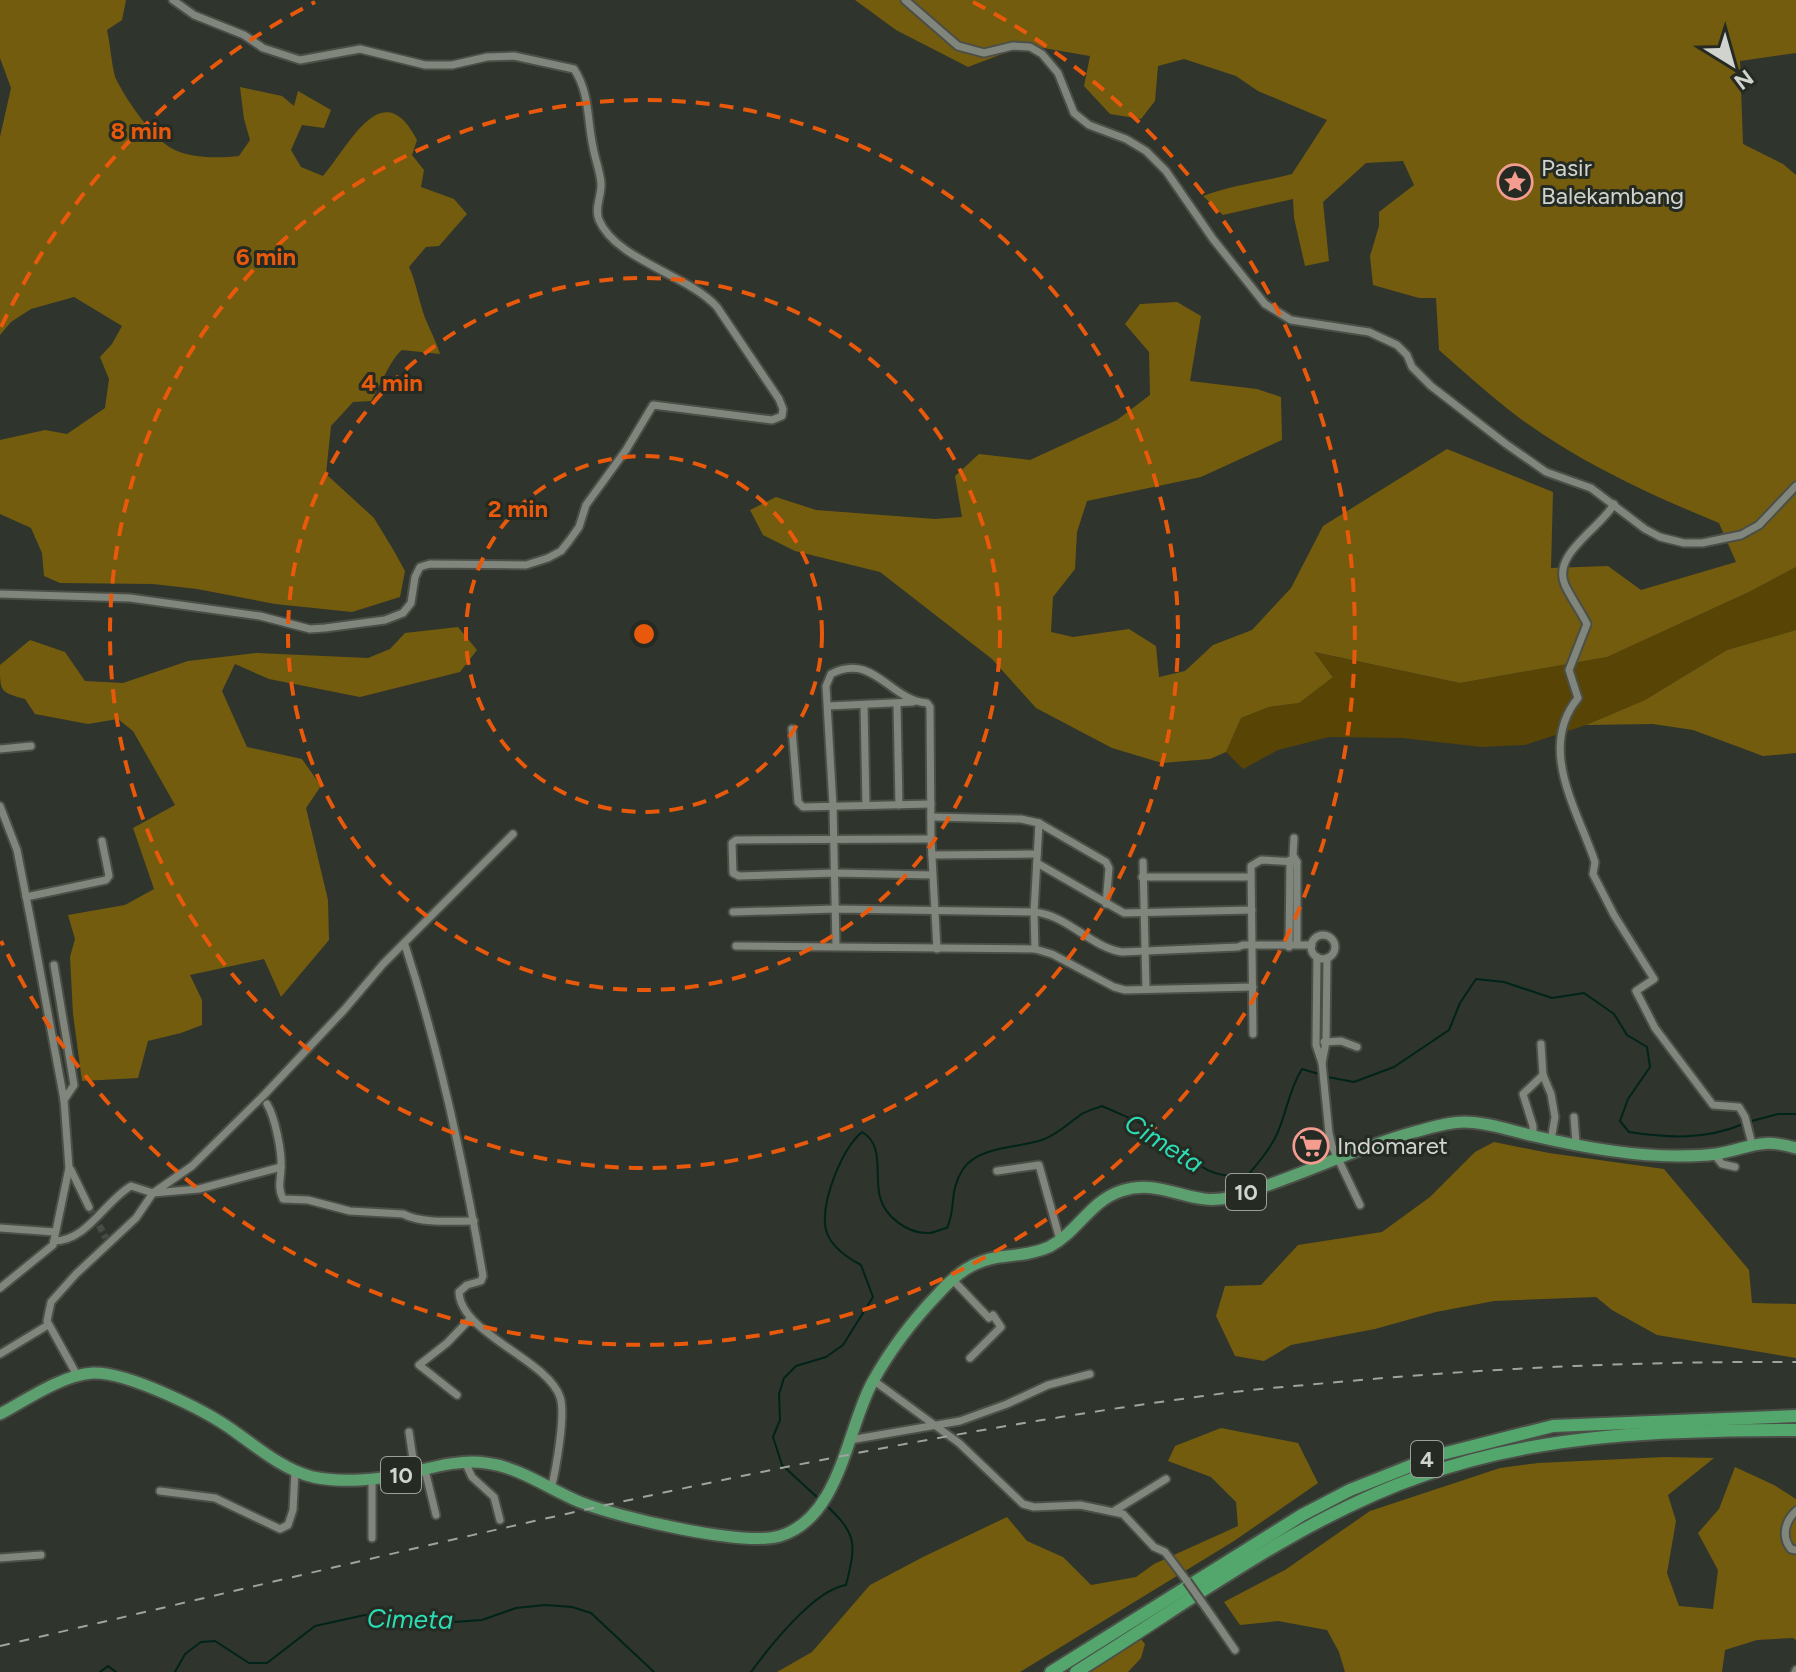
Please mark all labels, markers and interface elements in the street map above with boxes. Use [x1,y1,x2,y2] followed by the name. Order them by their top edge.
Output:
[1692,24,1772,104] north arrow
[1729,64,1759,95] text: N
[110,116,172,145] text: 8 min
[1541,153,1684,210] place label: Pasir Balekambang
[1496,163,1534,201] place icon: Pasir Balekambang
[236,242,296,271] text: 6 min
[361,368,423,397] text: 4 min
[488,494,548,523] text: 2 min
[630,620,658,648] centre of rings
[1119,1107,1209,1179] water label: Cimeta
[1292,1127,1330,1165] supermarket icon: Indomaret
[1337,1131,1448,1160] place label: Indomaret
[1226,1174,1266,1210] road number: 10
[1411,1441,1443,1477] road number: 4
[381,1457,421,1493] road number: 10
[367,1602,453,1636] water label: Cimeta

